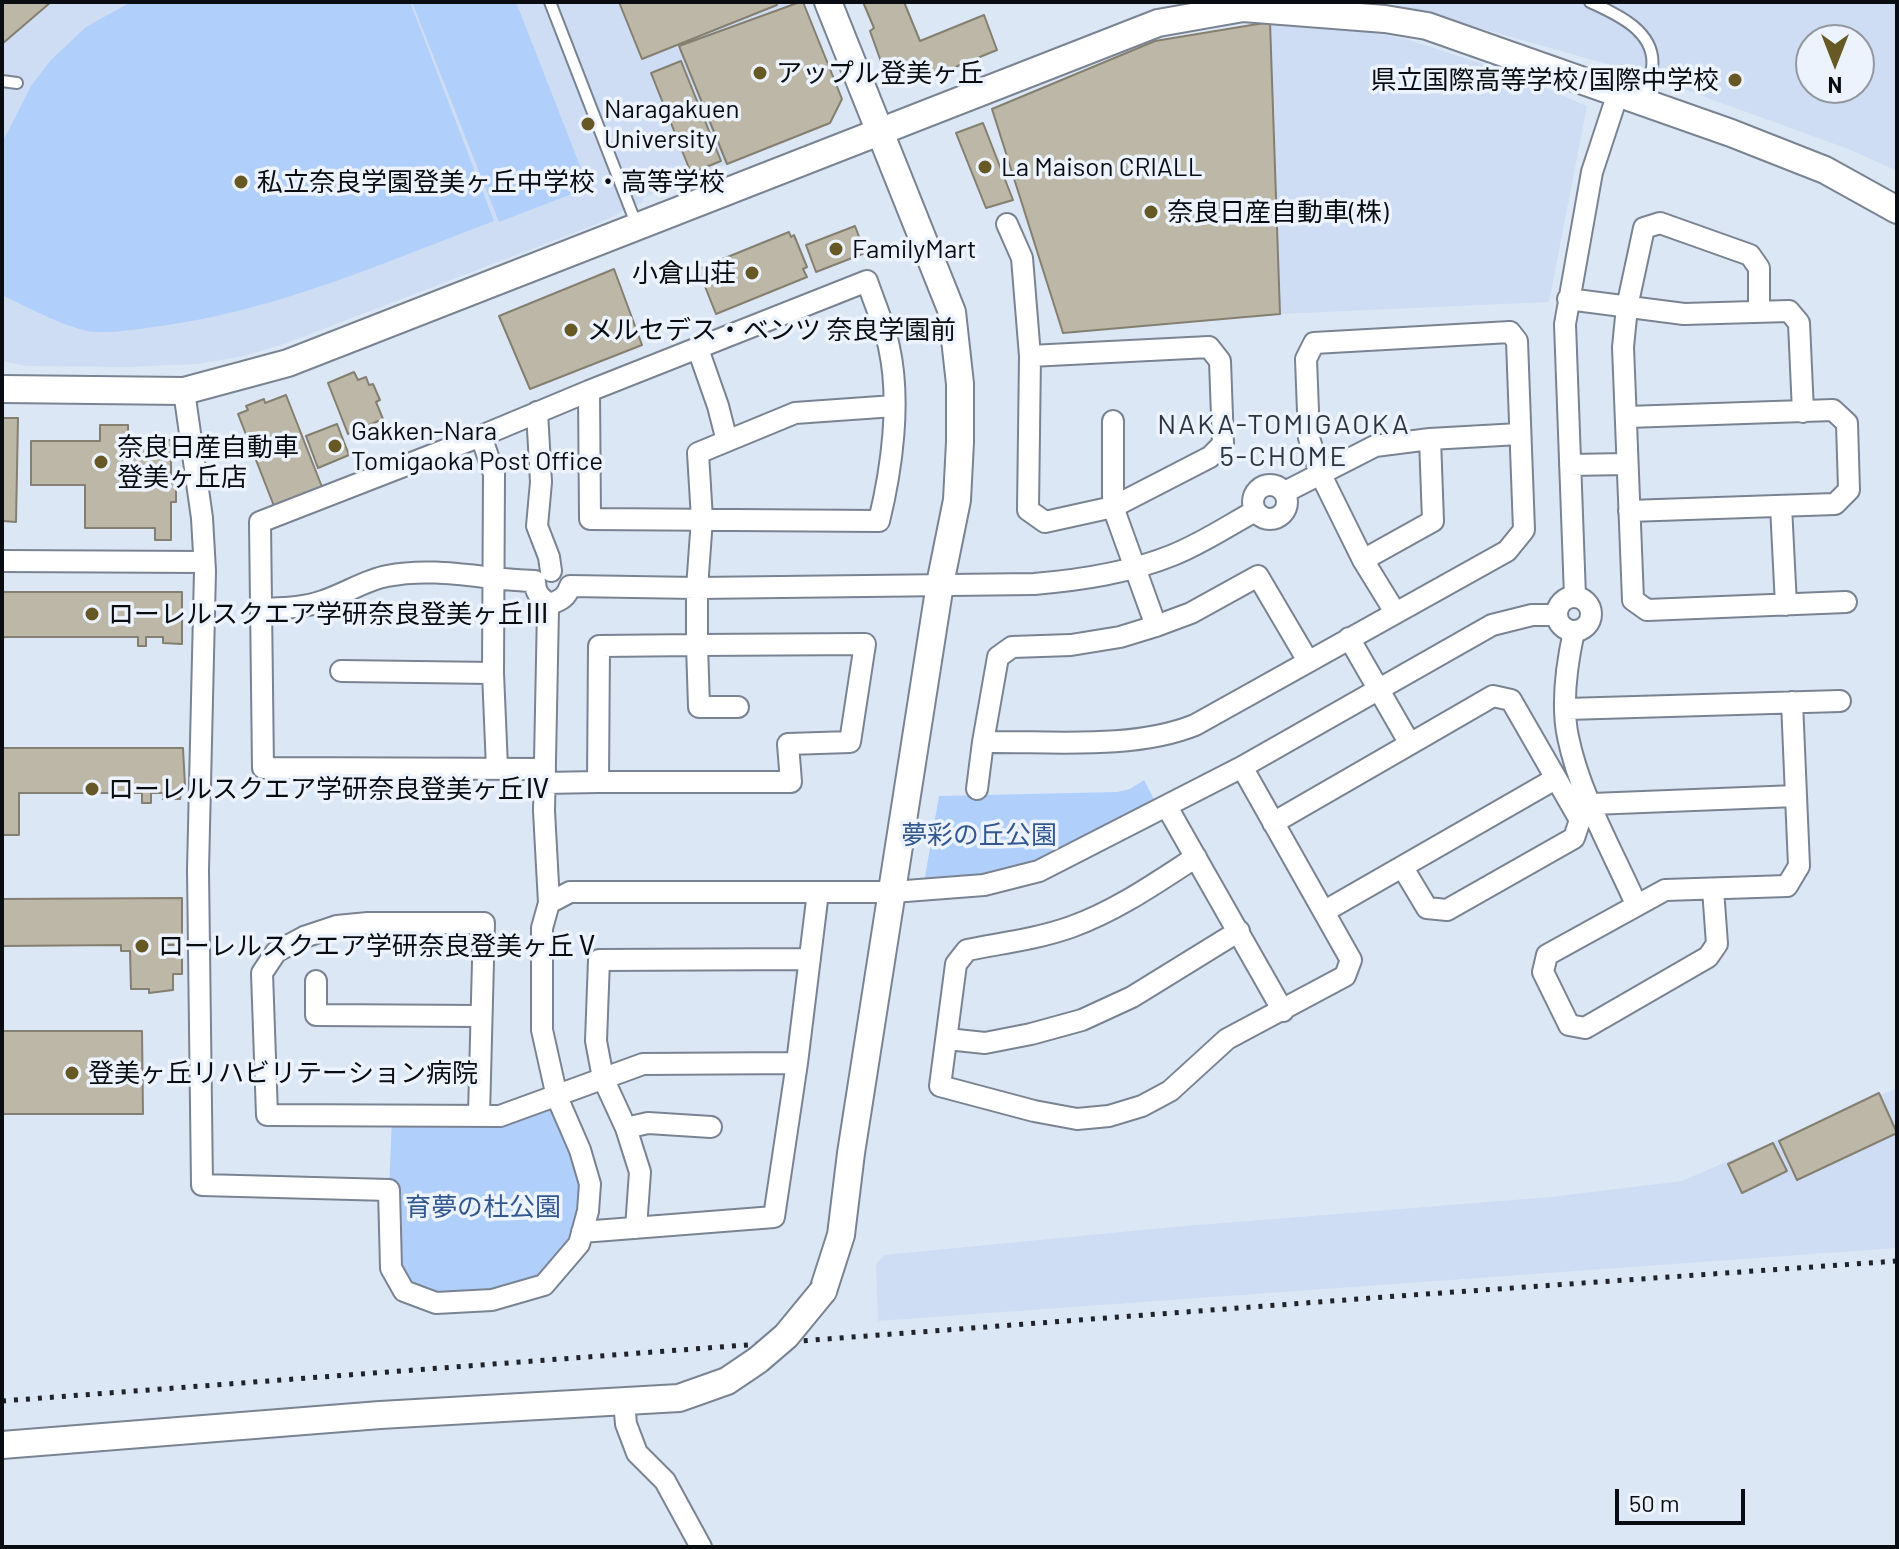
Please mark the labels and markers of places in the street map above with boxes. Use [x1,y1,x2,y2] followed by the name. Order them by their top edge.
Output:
[776,57,984,89] place label: アップル登美ヶ丘
[751,64,769,82] marker: アップル登美ヶ丘
[1371,64,1719,96] place label: 県立国際高等学校/国際中学校
[1726,71,1744,89] marker: 県立国際高等学校/国際中学校
[604,93,740,154] place label: Naragakuen University
[579,115,597,133] marker: Naragakuen University
[1001,151,1202,183] place label: La Maison CRIALL
[976,158,994,176] marker: La Maison CRIALL
[257,166,725,198] place label: 私立奈良学園登美ヶ丘中学校・高等学校
[232,173,250,191] marker: 私立奈良学園登美ヶ丘中学校・高等学校
[1167,196,1389,228] place label: 奈良日産自動車(株)
[1142,203,1160,221] marker: 奈良日産自動車(株)
[852,233,976,265] place label: FamilyMart
[827,240,845,258] marker: FamilyMart
[632,257,736,289] place label: 小倉山荘
[743,264,761,282] marker: 小倉山荘
[587,314,956,346] place label: メルセデス・ベンツ 奈良学園前
[562,321,580,339] marker: メルセデス・ベンツ 奈良学園前
[351,415,603,476] place label: Gakken-Nara Tomigaoka Post Office
[117,431,299,492] place label: 奈良日産自動車 登美ヶ丘店
[326,437,344,455] marker: Gakken-Nara Tomigaoka Post Office
[92,453,110,471] marker: 奈良日産自動車 登美ヶ丘店
[108,598,550,630] place label: ローレルスクエア学研奈良登美ヶ丘Ⅲ
[83,605,101,623] marker: ローレルスクエア学研奈良登美ヶ丘Ⅲ
[108,773,550,805] place label: ローレルスクエア学研奈良登美ヶ丘Ⅳ
[83,780,101,798] marker: ローレルスクエア学研奈良登美ヶ丘Ⅳ
[158,930,600,962] place label: ローレルスクエア学研奈良登美ヶ丘Ⅴ
[133,937,151,955] marker: ローレルスクエア学研奈良登美ヶ丘Ⅴ
[88,1057,478,1089] place label: 登美ヶ丘リハビリテーション病院
[63,1064,81,1082] marker: 登美ヶ丘リハビリテーション病院

